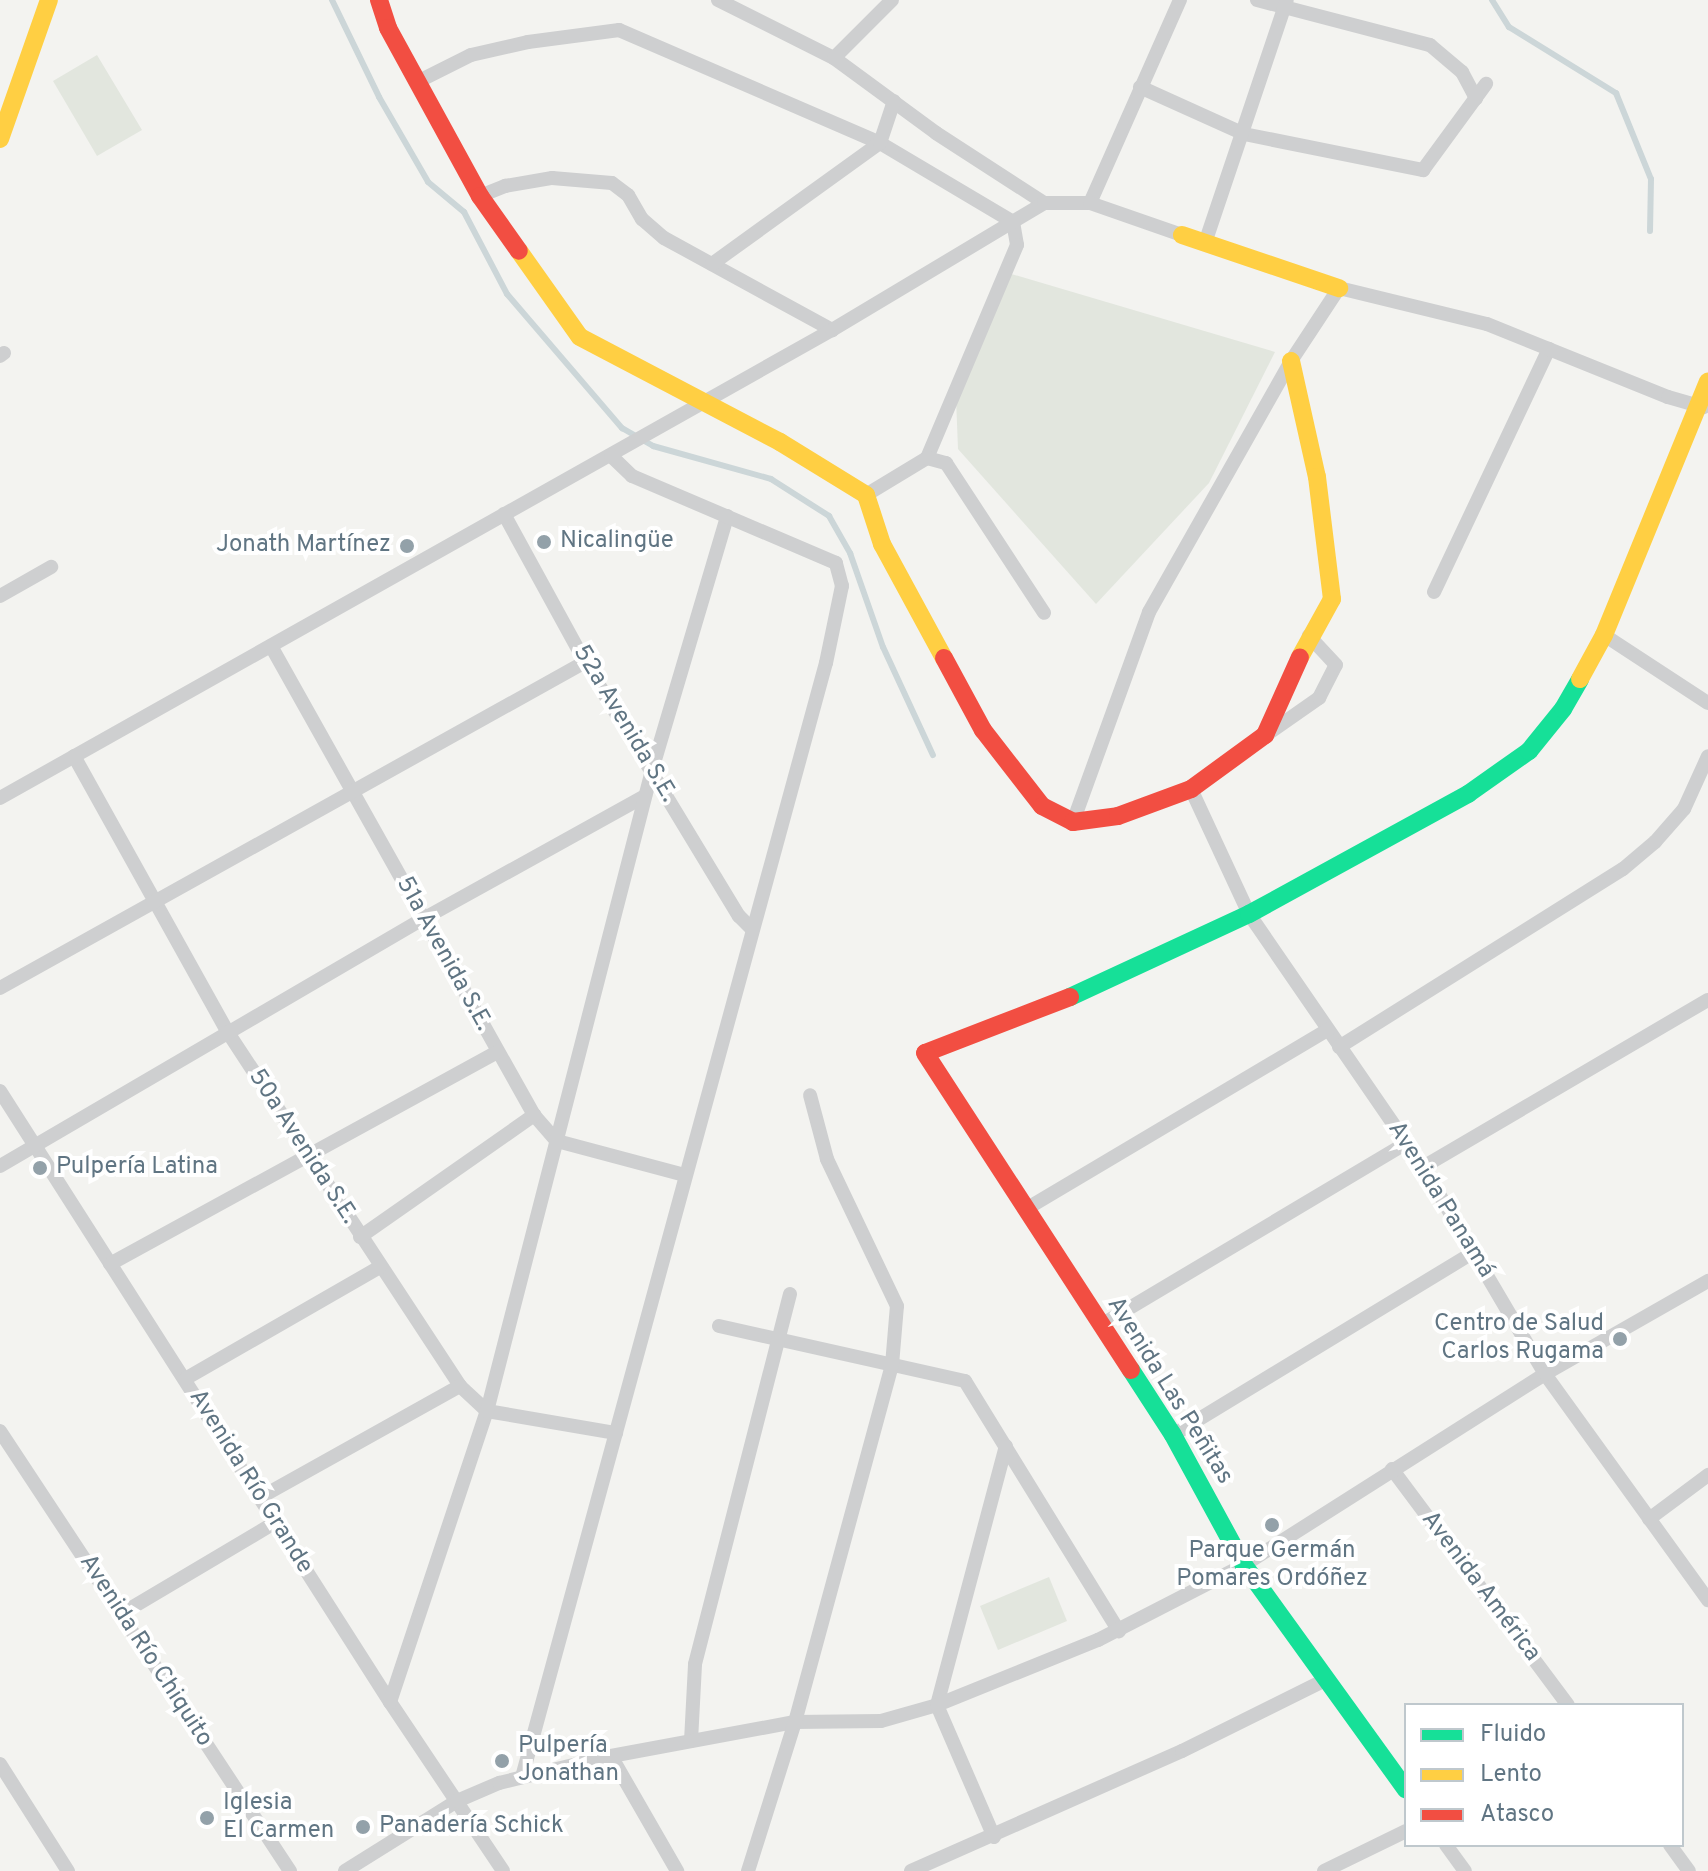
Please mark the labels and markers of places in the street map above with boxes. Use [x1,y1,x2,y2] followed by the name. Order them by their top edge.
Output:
[560,528,674,556] place label: Nicalingüe
[216,532,391,560] place label: Jonath Martínez
[535,533,553,551] marker: Nicalingüe
[398,537,416,555] marker: Jonath Martínez
[56,1154,218,1182] place label: Pulpería Latina
[31,1159,49,1177] marker: Pulpería Latina
[1434,1311,1604,1367] place label: Centro de Salud Carlos Rugama
[1611,1330,1629,1348] marker: Centro de Salud Carlos Rugama
[1263,1516,1281,1534] marker: Parque Germán Pomares Ordóñez
[1176,1538,1368,1594] place label: Parque Germán Pomares Ordóñez
[518,1733,619,1789] place label: Pulpería Jonathan
[493,1752,511,1770] marker: Pulpería Jonathan
[223,1790,334,1846] place label: Iglesia El Carmen
[198,1809,216,1827] marker: Iglesia El Carmen
[379,1813,564,1841] place label: Panadería Schick
[354,1818,372,1836] marker: Panadería Schick

